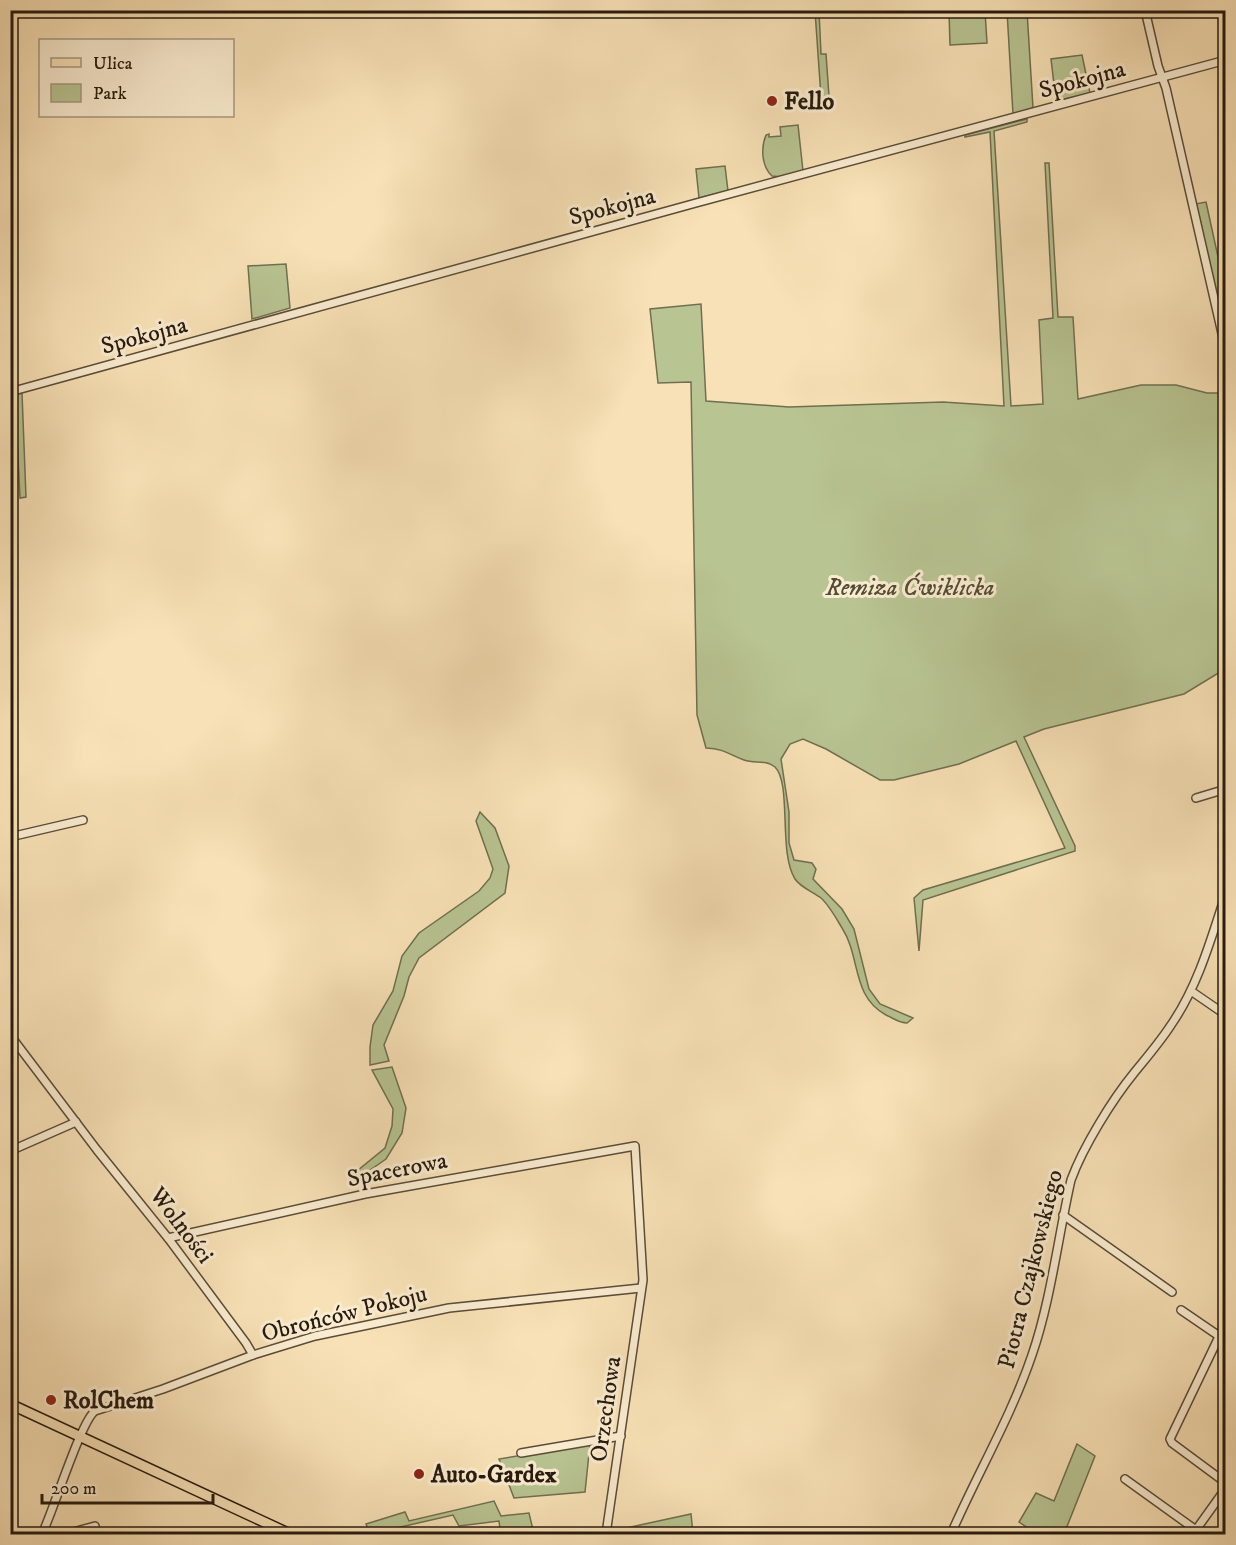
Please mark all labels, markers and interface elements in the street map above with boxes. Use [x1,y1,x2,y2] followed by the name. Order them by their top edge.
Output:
[39,39,234,117] legend
[93,53,133,75] text: Ulica
[1036,54,1129,106] street label: Spokojna
[93,83,127,105] text: Park
[784,87,834,117] place label: Fello
[765,94,779,108] marker: Fello
[566,181,659,233] street label: Spokojna
[98,310,191,362] street label: Spokojna
[825,572,994,603] park label: Remiza Ćwiklicka
[345,1145,451,1194] street label: Spacerowa
[992,1167,1070,1372] street label: Piotra Czajkowskiego
[142,1181,220,1270] street label: Wolności
[258,1279,430,1349] street label: Obrońców Pokoju
[584,1354,628,1464] street label: Orzechowa
[63,1386,154,1416] place label: RolChem
[44,1393,58,1407] marker: RolChem
[430,1460,557,1490] place label: Auto-Gardex
[42,1467,213,1505] scale bar
[412,1467,426,1481] marker: Auto-Gardex
[51,1478,97,1500] text: 200 m

